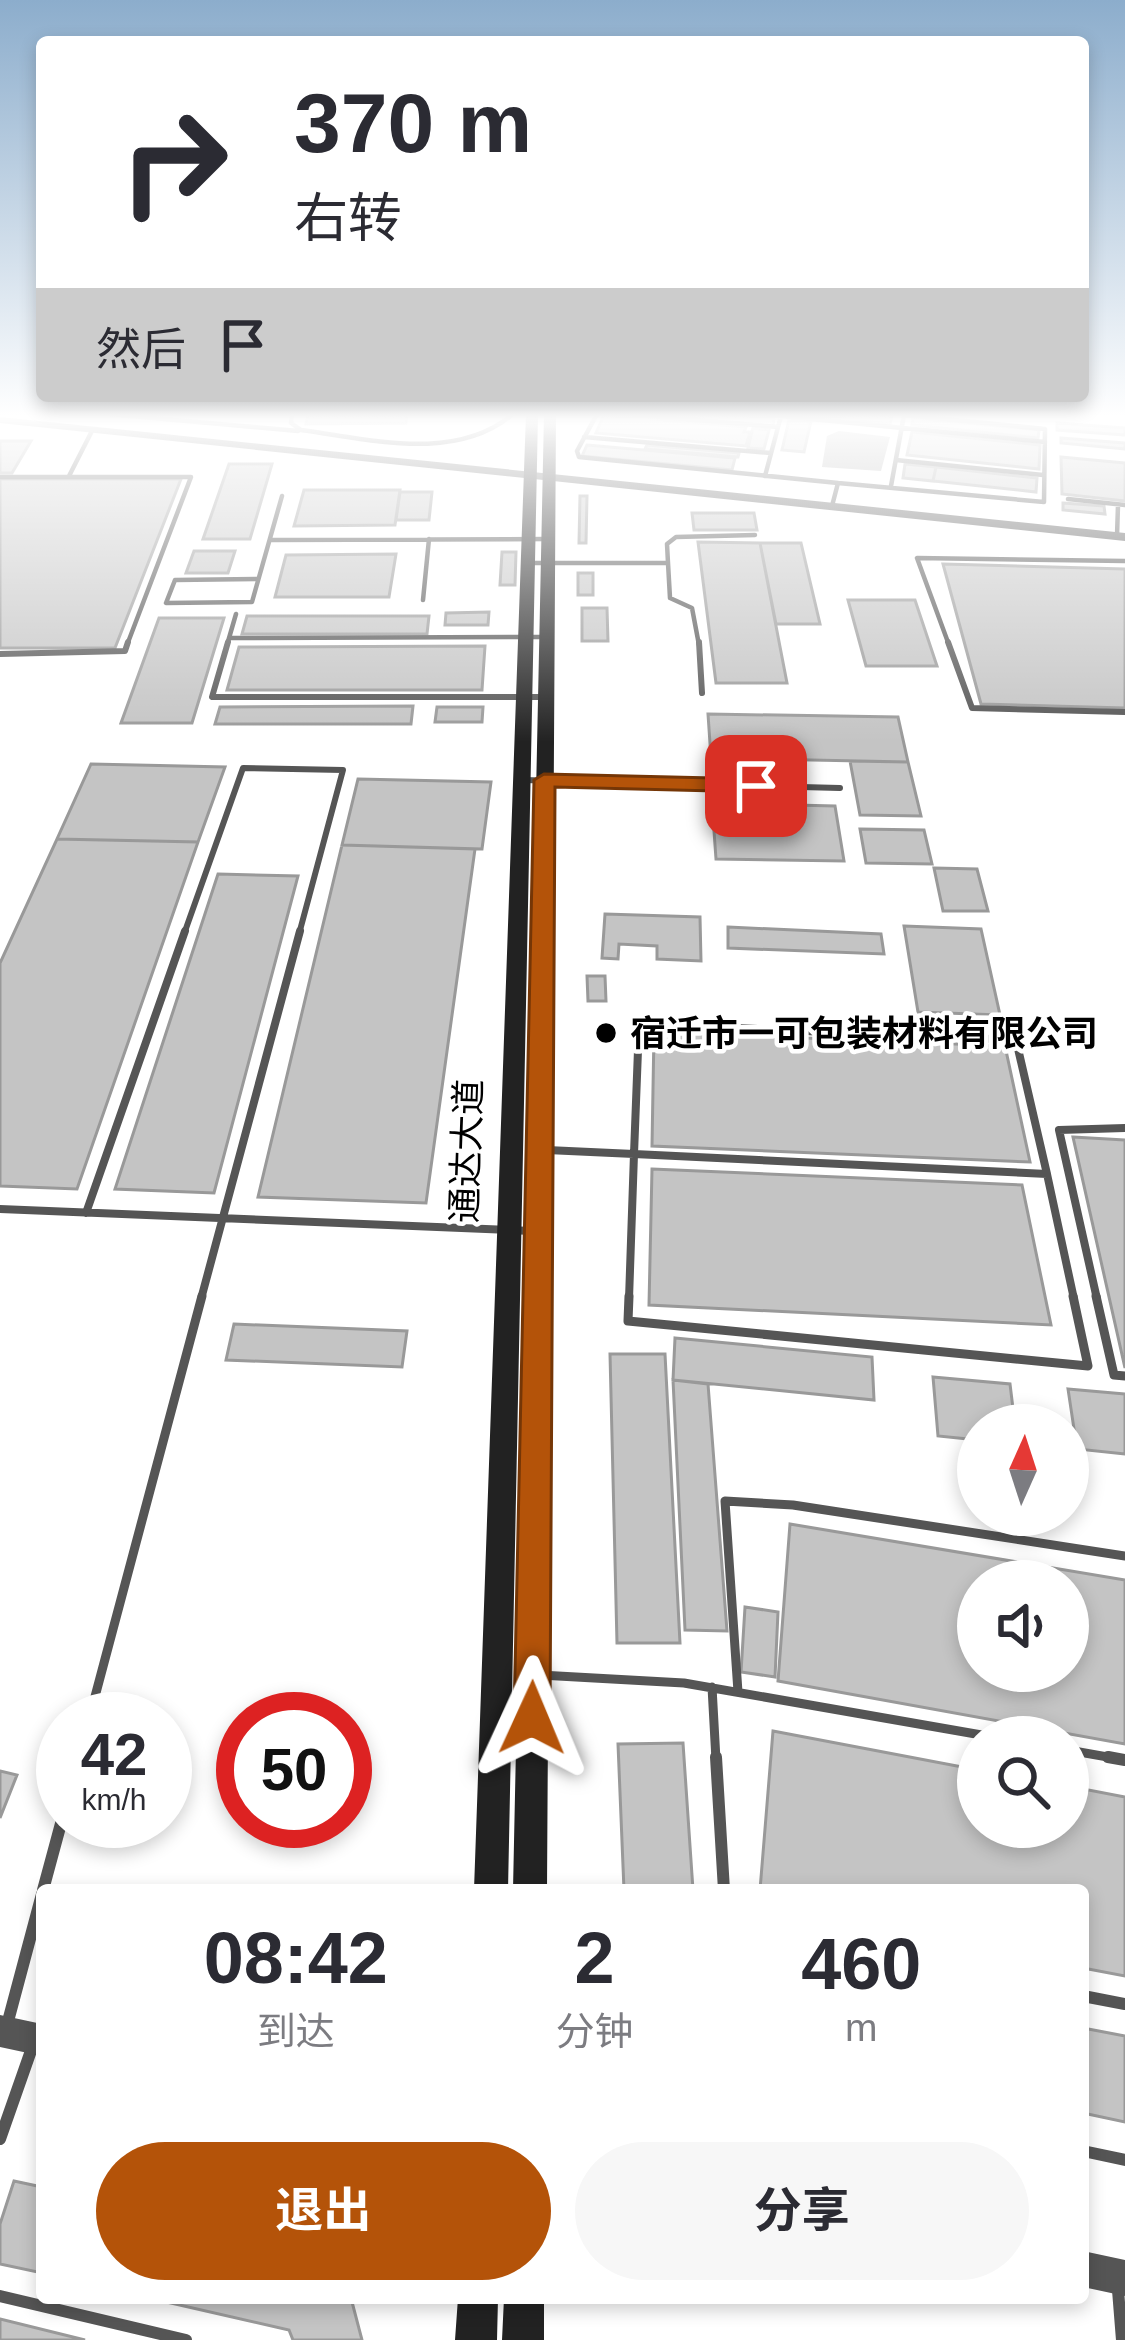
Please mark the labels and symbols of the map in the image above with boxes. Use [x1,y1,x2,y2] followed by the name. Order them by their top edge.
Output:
[705,735,807,837] pin
[630,1013,1098,1054] place label: 宿迁市一可包装材料有限公司
[593,1020,619,1046] marker: 宿迁市一可包装材料有限公司
[443,1078,490,1224] street label: 通达大道
[957,1404,1089,1536] north arrow
[469,1655,595,1781] position arrow
[216,1692,372,1848] speed limit sign: 50

